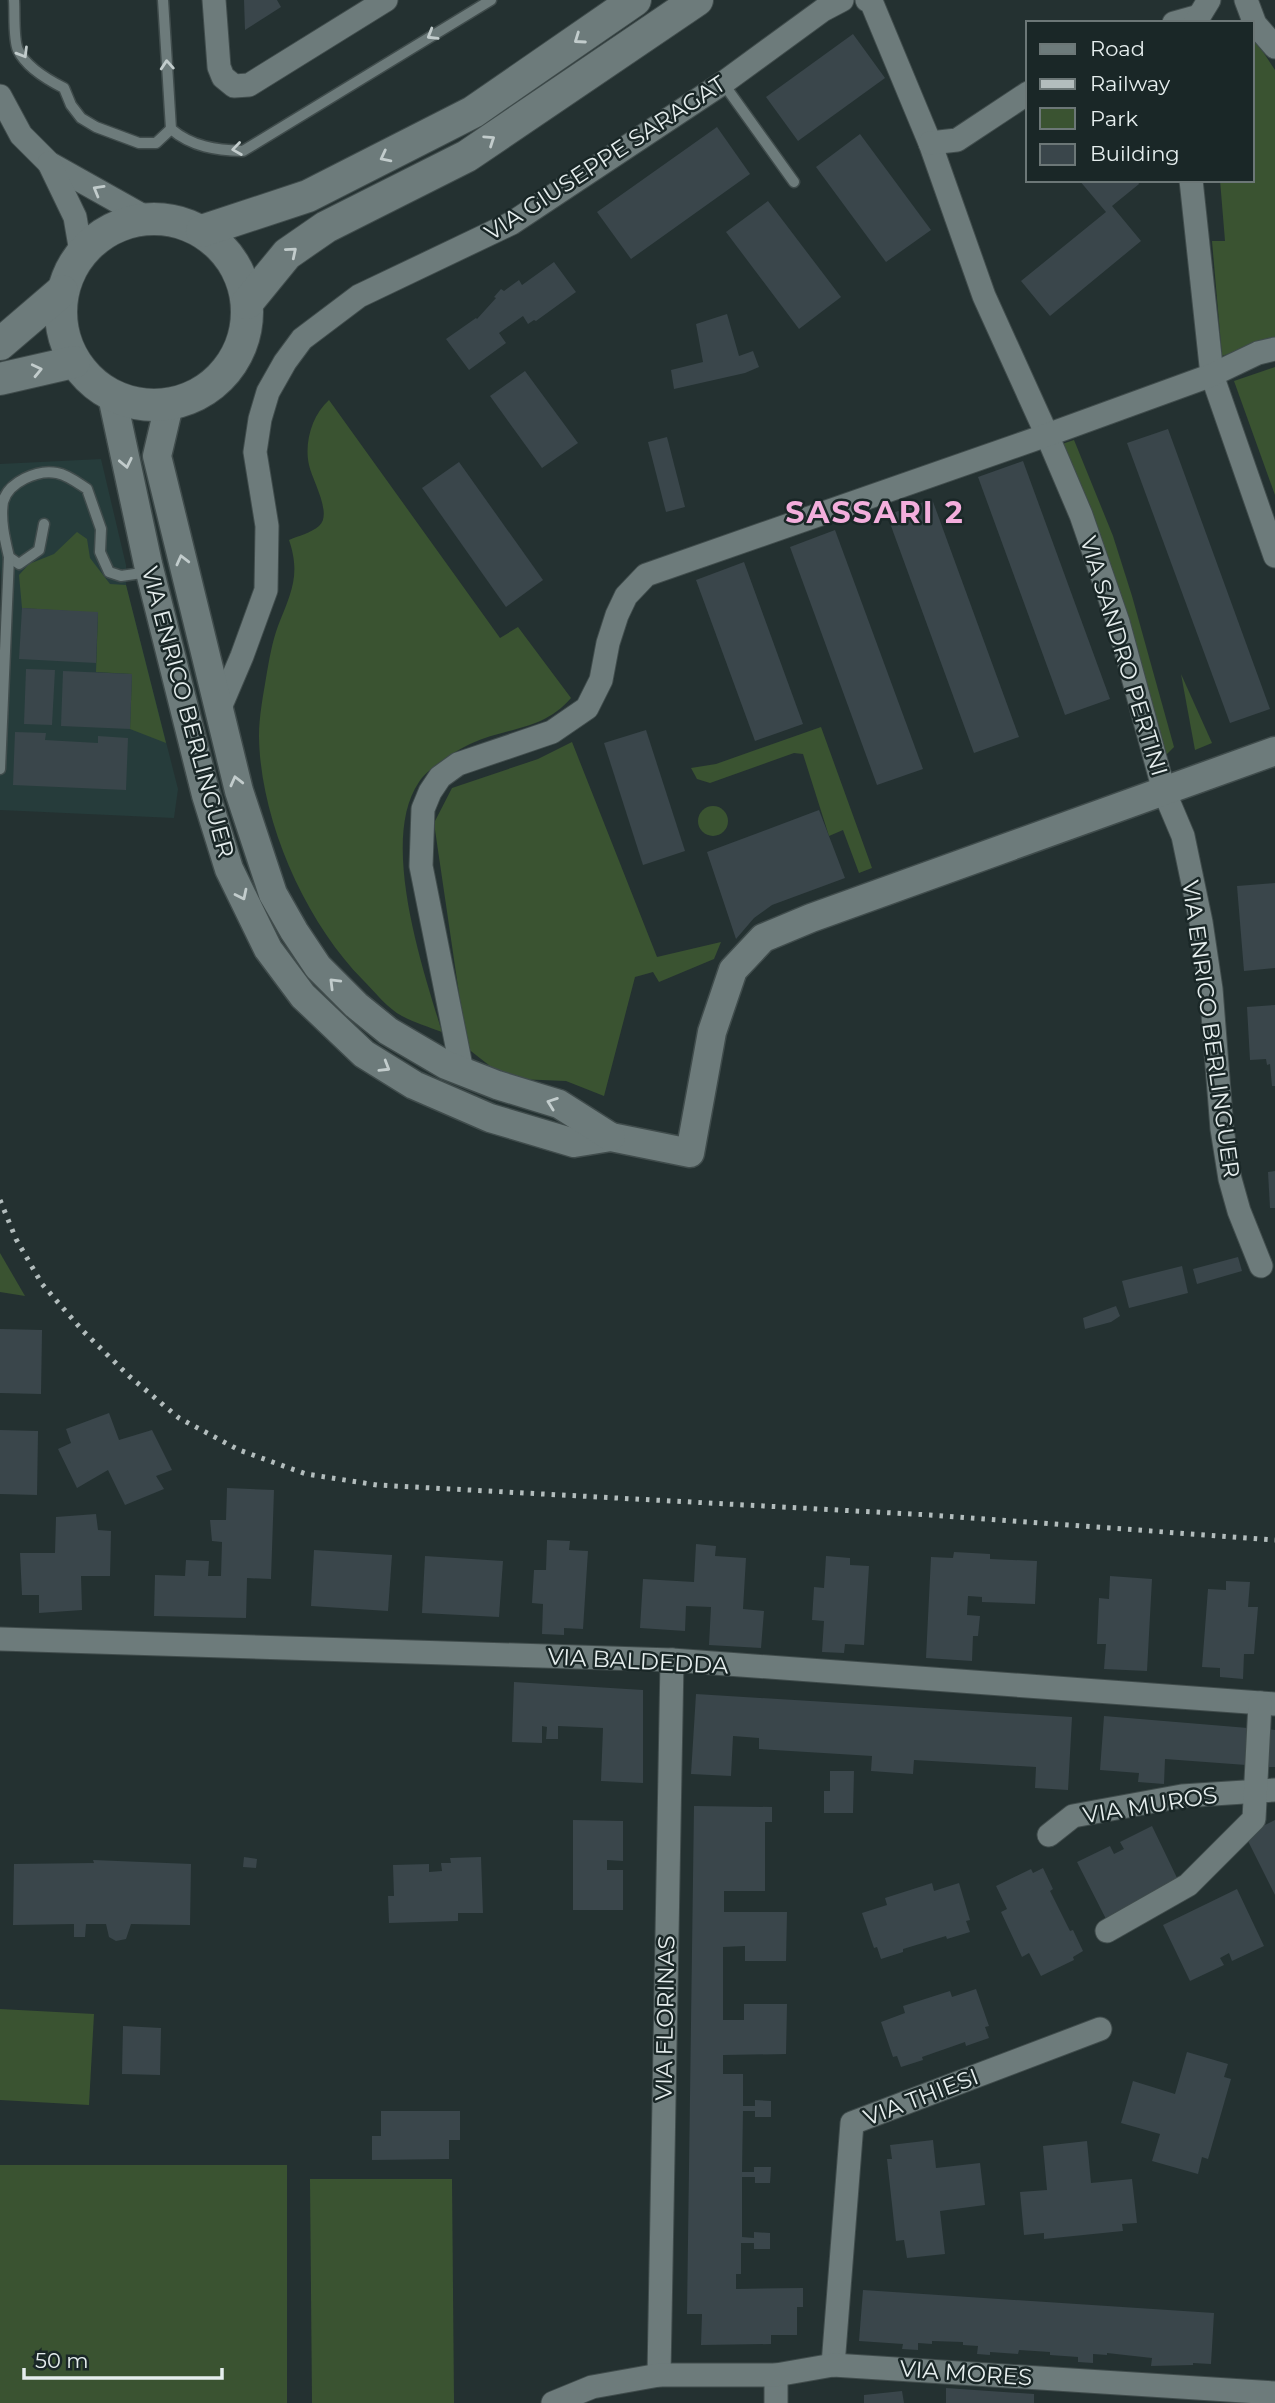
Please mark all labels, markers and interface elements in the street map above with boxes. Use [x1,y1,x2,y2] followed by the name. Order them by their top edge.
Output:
[1026,21,1254,182] legend
[427,27,440,40] one-way arrow
[574,31,587,43] one-way arrow
[1090,36,1145,61] text: Road
[15,46,28,59] one-way arrow
[160,59,175,70] one-way arrow
[479,69,731,246] street label: VIA GIUSEPPE SARAGAT
[1090,71,1171,96] text: Railway
[1090,106,1138,131] text: Park
[482,136,495,149] one-way arrow
[231,141,242,156] one-way arrow
[1090,141,1180,166] text: Building
[380,148,392,162] one-way arrow
[93,186,106,199] one-way arrow
[284,248,297,260] one-way arrow
[31,364,43,378] one-way arrow
[118,457,133,469] one-way arrow
[785,494,965,531] district label: SASSARI 2
[1074,533,1174,779] street label: VIA SANDRO PERTINI
[176,554,190,566] one-way arrow
[136,563,240,861] street label: VIA ENRICO BERLINGUER
[230,775,244,787] one-way arrow
[1176,878,1246,1180] street label: VIA ENRICO BERLINGUER
[234,888,248,900] one-way arrow
[330,978,343,991] one-way arrow
[378,1059,391,1072] one-way arrow
[546,1097,559,1111] one-way arrow
[547,1642,730,1680] street label: VIA BALDEDDA
[1081,1781,1219,1829] street label: VIA MUROS
[650,1935,680,2101] street label: VIA FLORINAS
[860,2062,982,2132] street label: VIA THIESI
[24,2336,222,2380] scale bar
[35,2348,89,2373] text: 50 m
[899,2354,1033,2392] street label: VIA MORES

